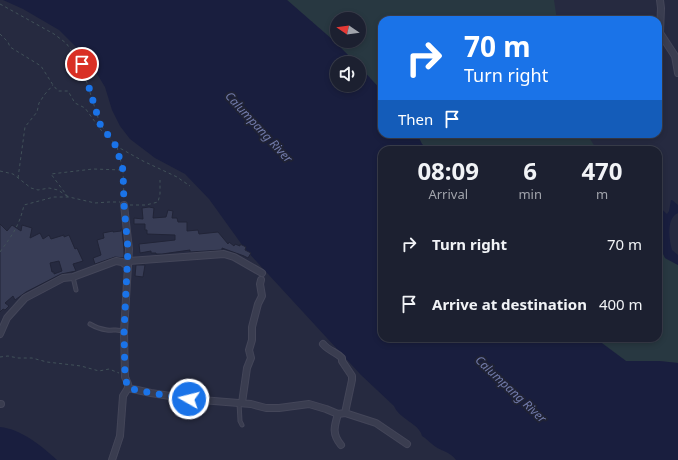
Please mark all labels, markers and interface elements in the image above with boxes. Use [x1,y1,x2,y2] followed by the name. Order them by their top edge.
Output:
[330,12,366,48] north arrow
[330,12,366,92] map controls
[464,27,531,65] text: 70 m
[398,32,450,84] icon: right
[65,47,99,81] pin
[71,53,93,75] icon: arrive
[330,56,366,92] button: sound
[464,63,548,87] text: Turn right
[222,88,297,167] water label: Calumpang River
[441,108,463,130] icon: arrive
[398,109,433,129] text: Then
[417,154,479,187] text: 08:09
[523,154,537,187] text: 6
[581,154,623,187] text: 470
[428,185,468,203] text: Arrival
[518,185,542,203] text: min
[596,185,608,203] text: m
[398,233,420,255] icon: right
[432,234,507,254] text: Turn right
[607,234,642,254] text: 70 m
[398,293,420,315] icon: arrive
[432,294,587,314] text: Arrive at destination
[599,294,643,314] text: 400 m
[472,352,551,427] water label: Calumpang River
[168,378,210,420] position arrow

